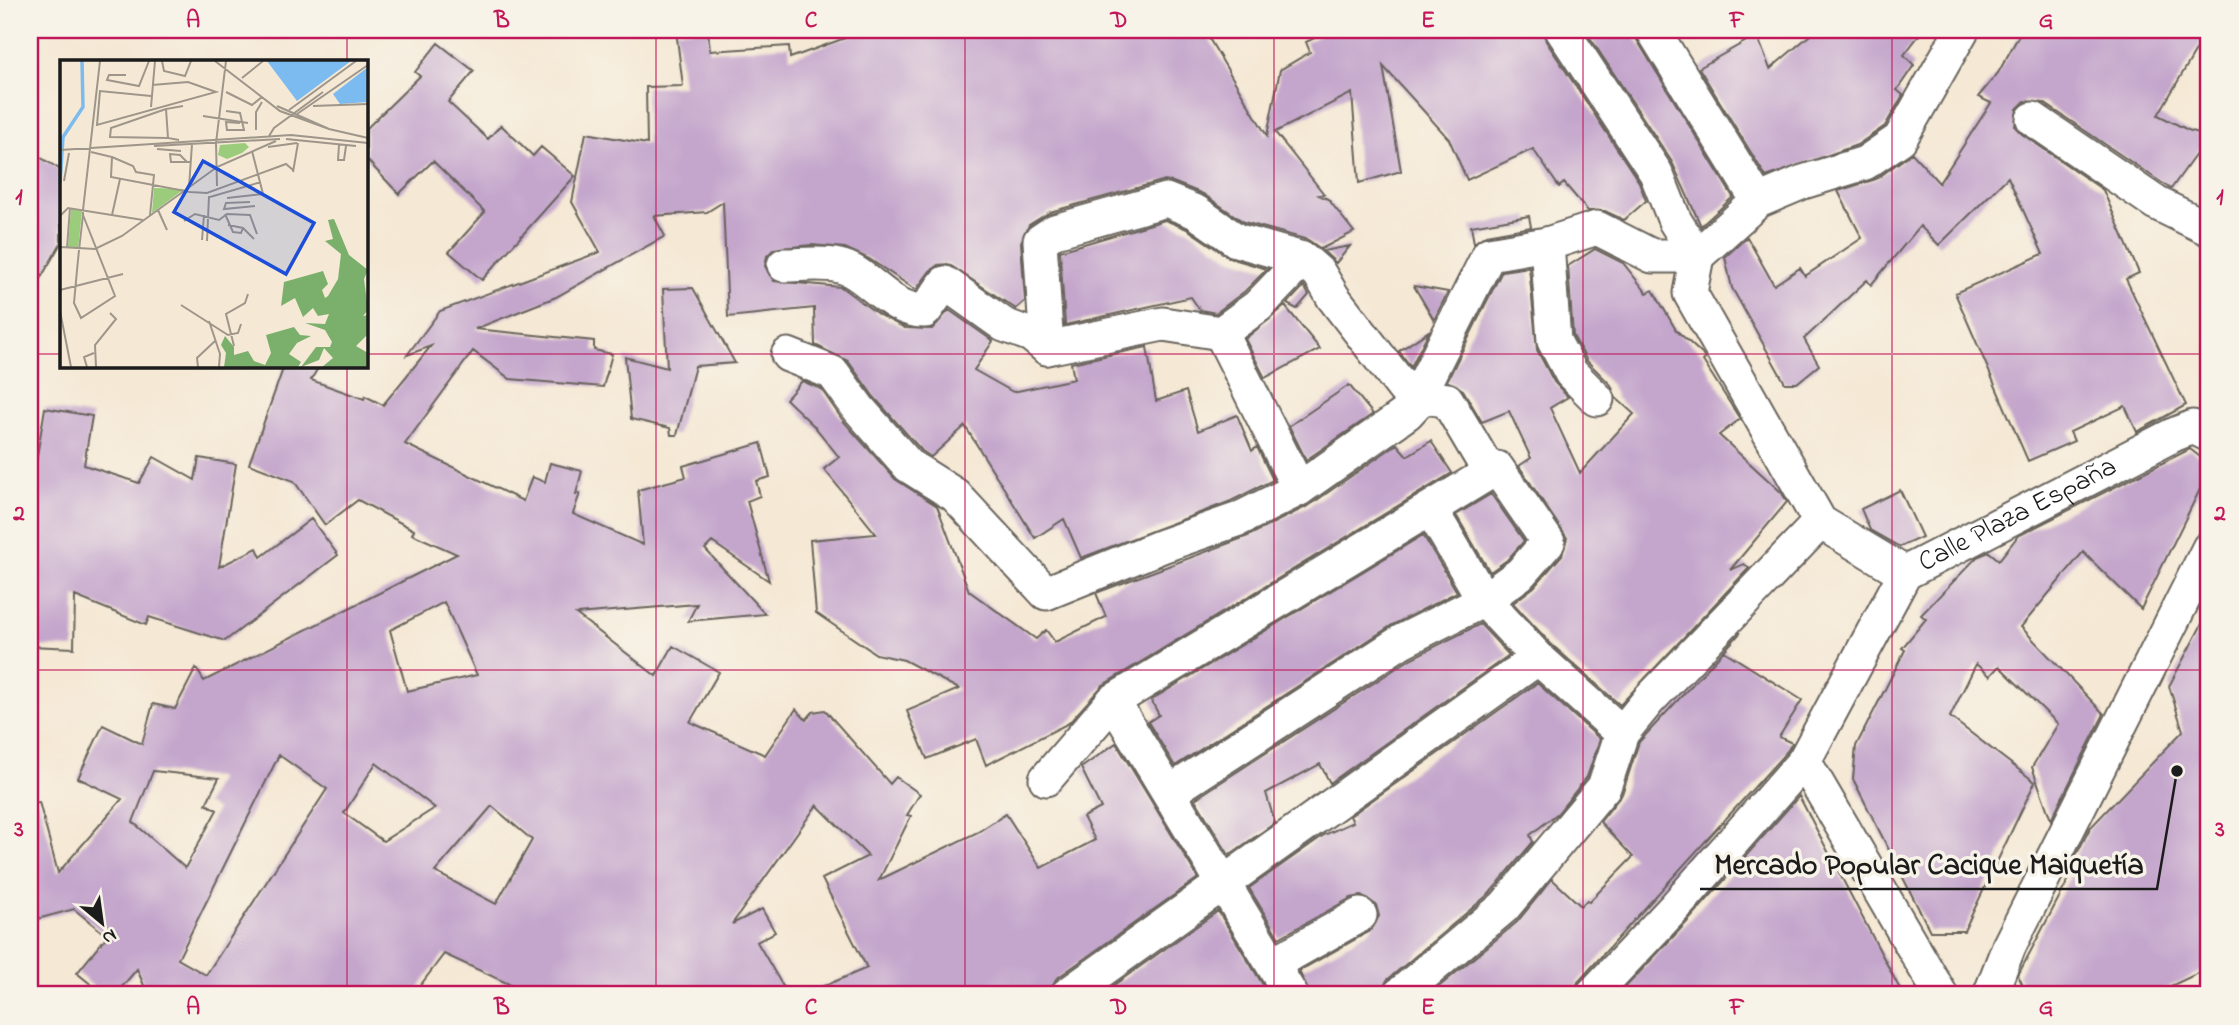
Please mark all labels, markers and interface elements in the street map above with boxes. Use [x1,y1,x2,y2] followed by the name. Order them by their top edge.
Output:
[186,5,200,38] text: A
[493,5,510,38] text: B
[805,5,818,38] text: C
[1110,5,1127,38] text: D
[1421,5,1435,38] text: E
[1729,5,1745,38] text: F
[2039,5,2053,38] text: G
[60,60,368,368] inset map
[15,182,23,215] text: 1
[2216,182,2224,215] text: 1
[1911,447,2124,583] street label: Calle Plaza España
[12,498,25,531] text: 2
[2213,498,2226,531] text: 2
[13,814,24,847] text: 3
[2214,814,2225,847] text: 3
[1700,838,2157,889] callout: Mercado Popular Cacique Maiquetía
[1714,845,2144,889] text: Mercado Popular Cacique Maiquetía
[66,888,136,958] north arrow
[97,921,121,951] text: N
[186,992,200,1025] text: A
[493,992,510,1025] text: B
[805,992,818,1025] text: C
[1110,992,1127,1025] text: D
[1421,992,1435,1025] text: E
[1729,992,1745,1025] text: F
[2039,992,2053,1025] text: G

